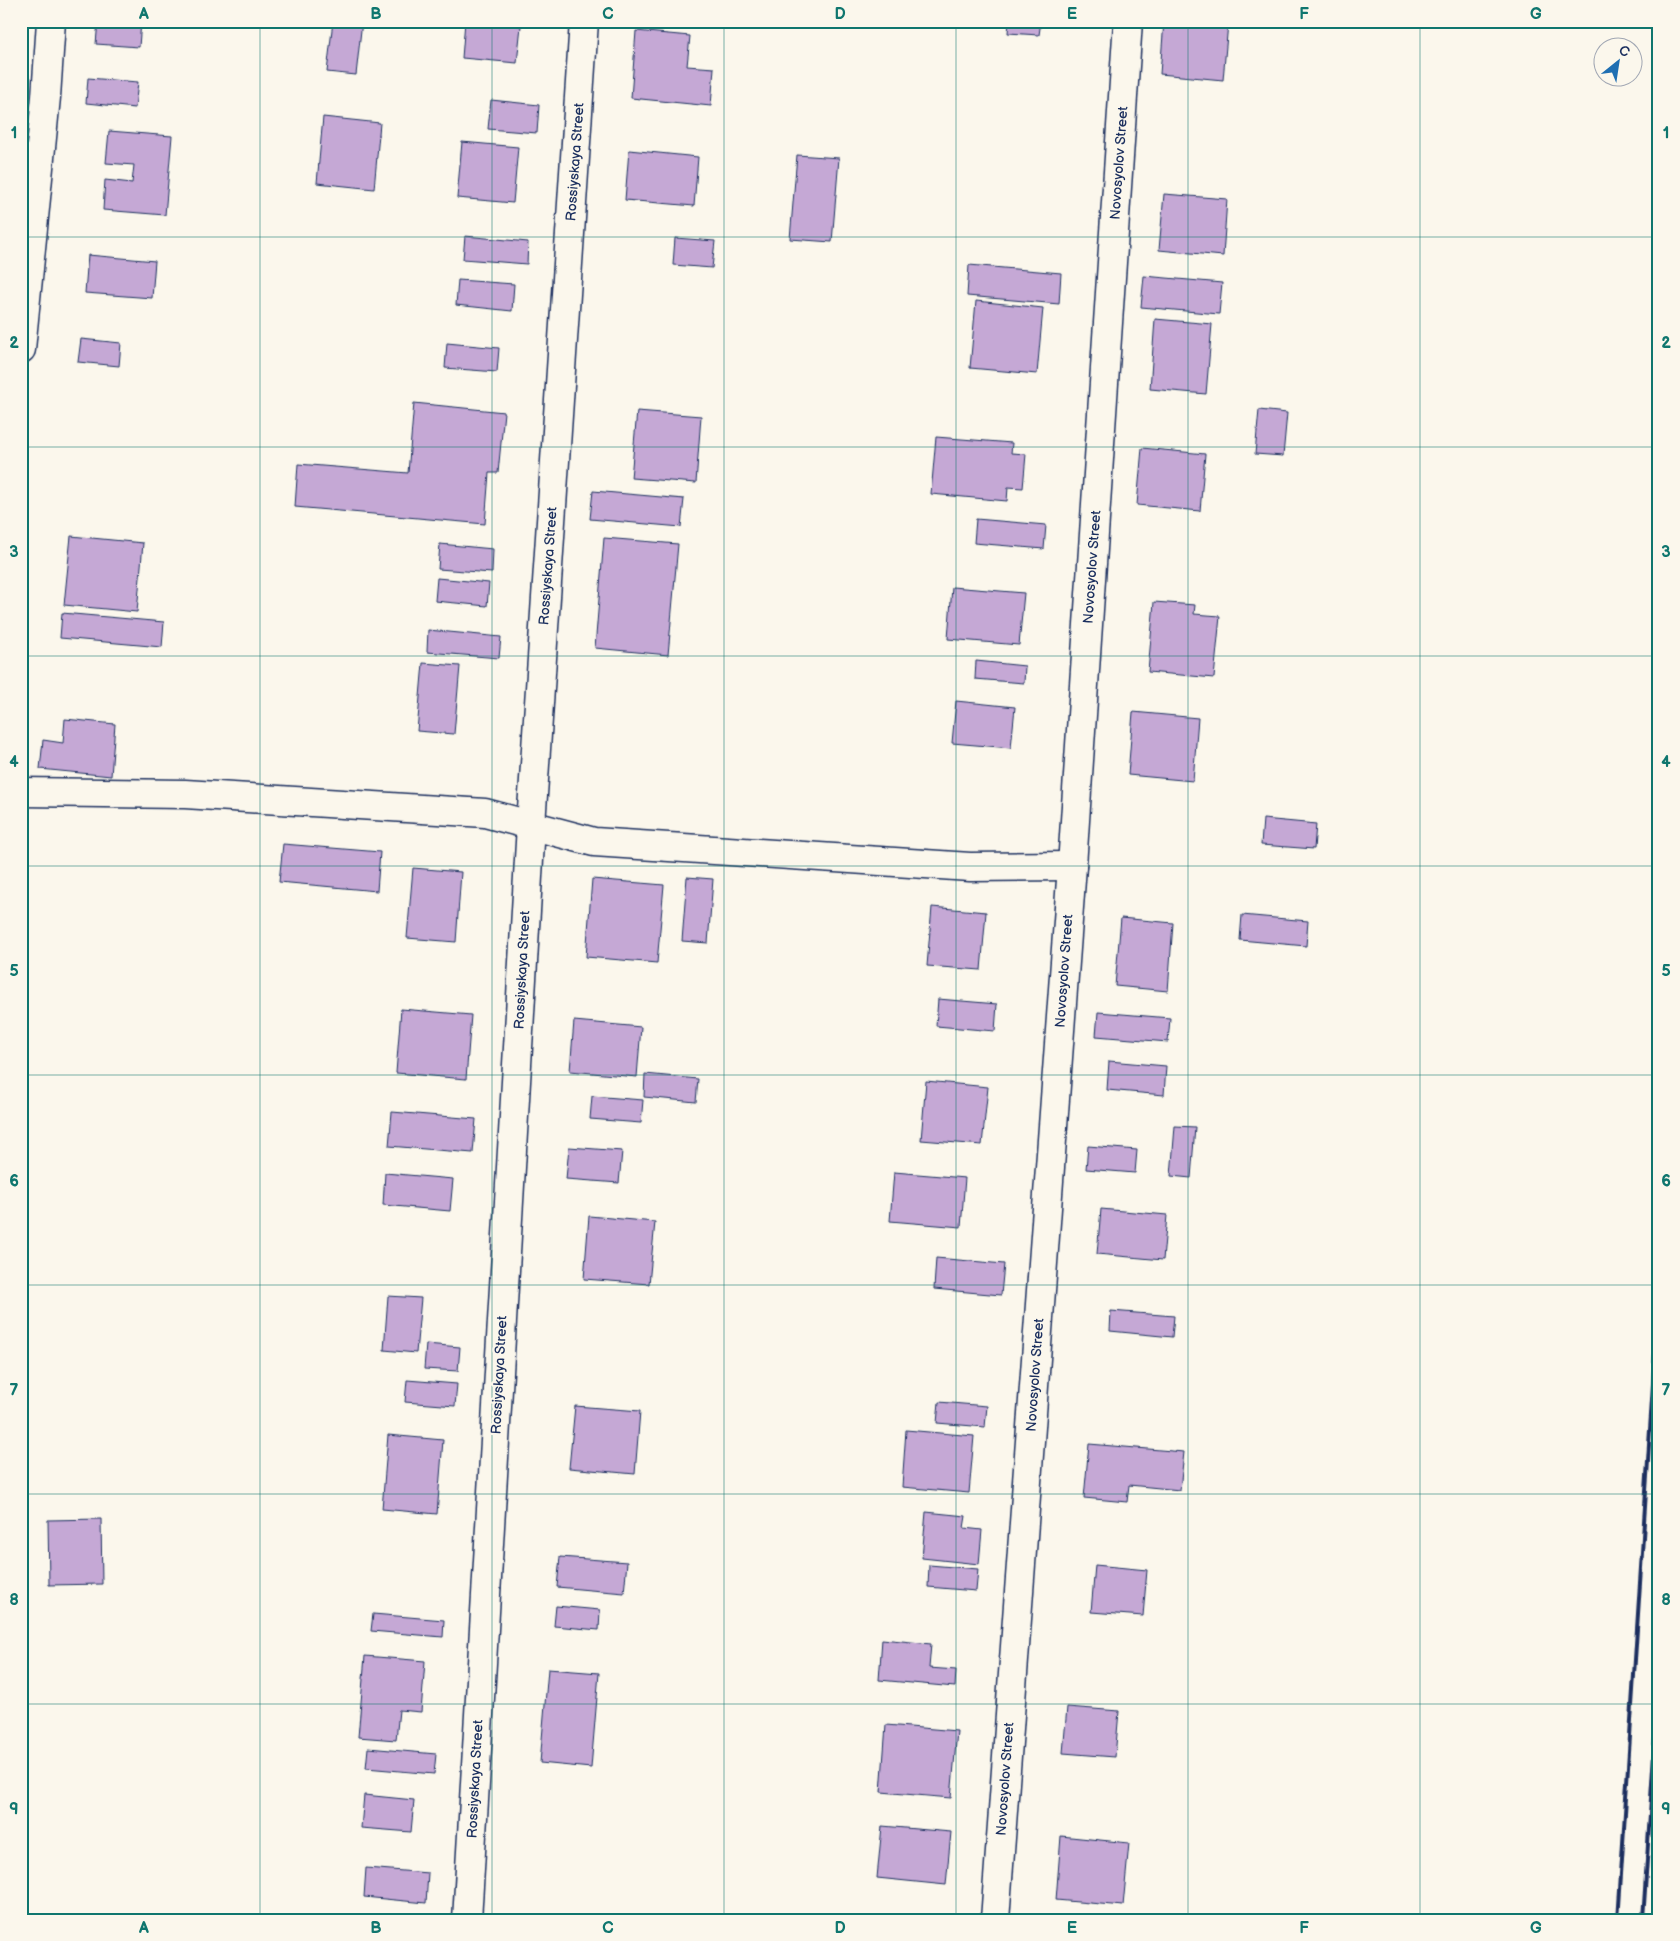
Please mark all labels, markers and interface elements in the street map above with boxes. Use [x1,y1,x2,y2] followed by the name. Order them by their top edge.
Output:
[138,5,149,24] text: A
[370,5,382,24] text: B
[602,5,614,24] text: C
[834,5,846,24] text: D
[1067,5,1077,24] text: E
[1299,5,1309,24] text: F
[1530,5,1542,24] text: G
[1592,38,1642,88] north arrow
[1616,41,1633,61] text: С
[562,102,588,222] street label: Rossiyskaya Street
[1107,105,1131,220] street label: Novosyolov Street
[11,124,17,143] text: 1
[1663,124,1669,143] text: 1
[9,334,19,353] text: 2
[1661,334,1671,353] text: 2
[535,506,561,626] street label: Rossiyskaya Street
[1080,509,1104,624] street label: Novosyolov Street
[9,543,19,562] text: 3
[1661,543,1671,562] text: 3
[9,753,19,772] text: 4
[1661,753,1671,772] text: 4
[510,910,534,1030] street label: Rossiyskaya Street
[1052,913,1076,1028] street label: Novosyolov Street
[9,962,19,981] text: 5
[1661,962,1671,981] text: 5
[9,1172,19,1191] text: 6
[1661,1172,1671,1191] text: 6
[487,1315,511,1435] street label: Rossiyskaya Street
[1023,1317,1047,1432] street label: Novosyolov Street
[10,1381,19,1400] text: 7
[1662,1381,1671,1400] text: 7
[9,1591,19,1610] text: 8
[1661,1591,1671,1610] text: 8
[463,1719,487,1839] street label: Rossiyskaya Street
[993,1721,1017,1836] street label: Novosyolov Street
[9,1800,19,1819] text: 9
[1661,1800,1671,1819] text: 9
[138,1919,149,1938] text: A
[370,1919,382,1938] text: B
[602,1919,614,1938] text: C
[834,1919,846,1938] text: D
[1067,1919,1077,1938] text: E
[1299,1919,1309,1938] text: F
[1530,1919,1542,1938] text: G

